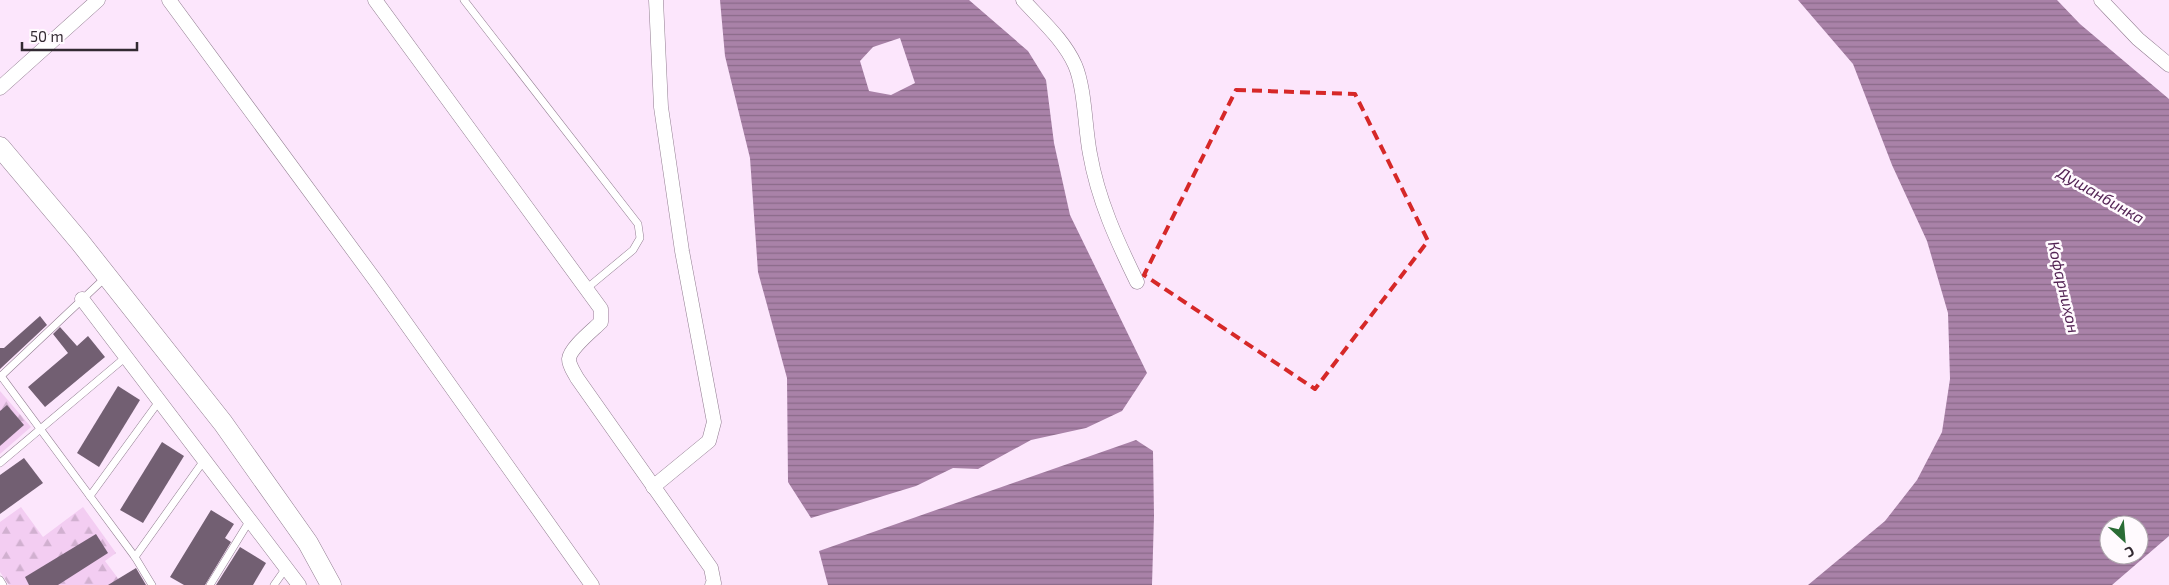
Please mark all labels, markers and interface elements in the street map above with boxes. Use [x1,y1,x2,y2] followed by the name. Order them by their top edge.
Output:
[22,20,138,52] scale bar
[30,27,64,45] text: 50 m
[2054,162,2148,227] water label: Душанбинка
[2045,239,2084,335] water label: Кофарниҳон
[2099,515,2149,565] north arrow
[2122,543,2137,562] text: С

